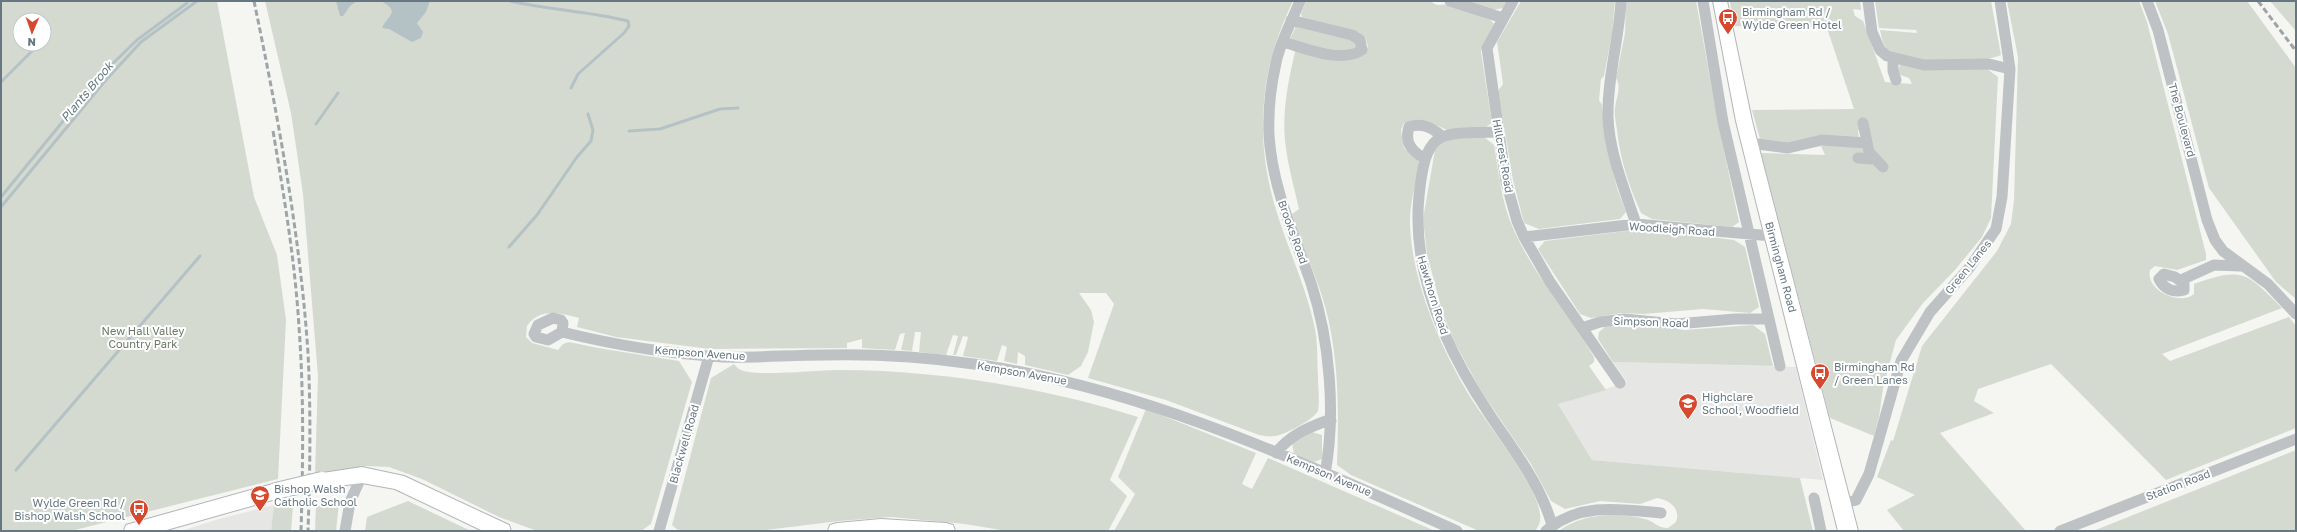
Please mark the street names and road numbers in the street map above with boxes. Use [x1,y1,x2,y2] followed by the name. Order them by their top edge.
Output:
[2166,82,2199,158] street label: The Boulevard
[1491,118,1516,194] street label: Hillcrest Road
[1276,198,1311,265] street label: Brooks Road
[1629,219,1715,238] street label: Woodleigh Road
[1763,220,1800,314] street label: Birmingham Road
[1942,237,1993,296] street label: Green Lanes
[1415,254,1452,336] street label: Hawthorn Road
[1613,314,1689,329] street label: Simpson Road
[654,343,746,362] street label: Kempson Avenue
[976,358,1068,387] street label: Kempson Avenue
[666,403,701,485] street label: Blackwell Road
[1285,451,1374,498] street label: Kempson Avenue
[2144,466,2212,503] street label: Station Road

